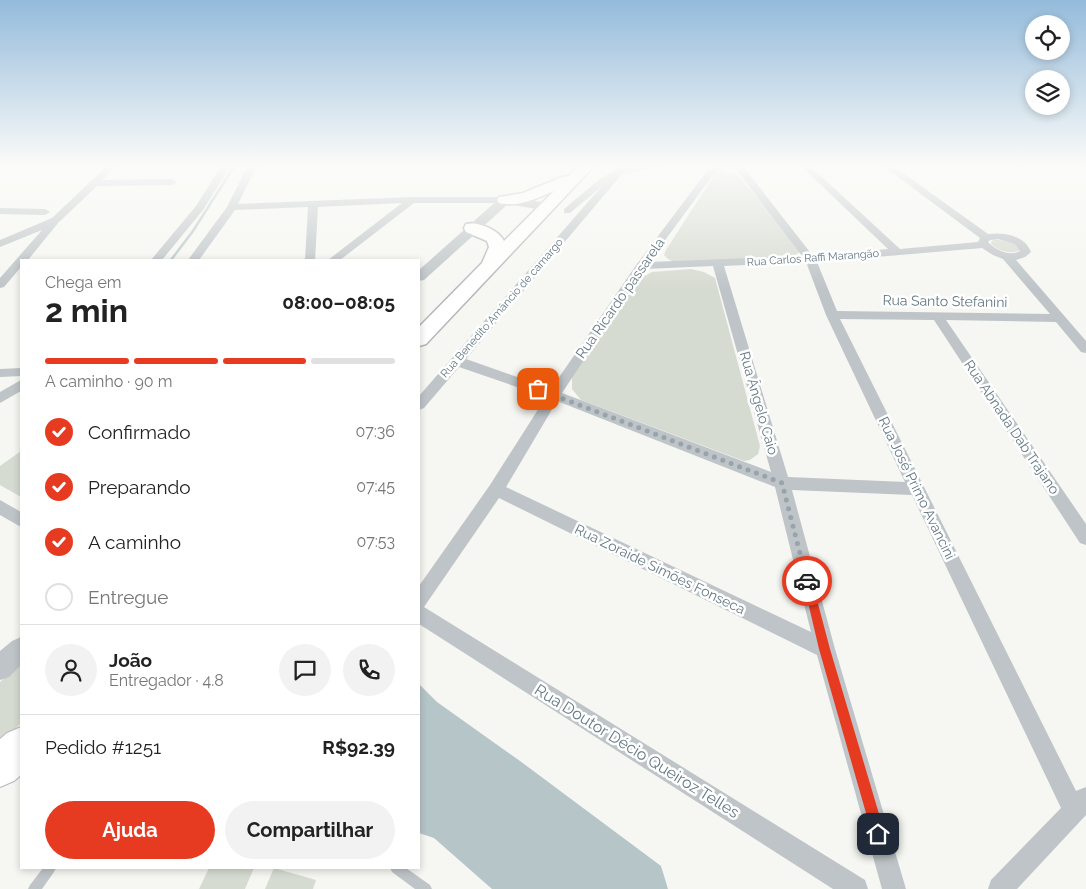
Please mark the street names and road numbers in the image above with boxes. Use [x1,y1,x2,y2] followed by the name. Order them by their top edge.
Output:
[438,235,566,380] street label: Rua Benedito Amâncio de camargo
[572,235,668,361] street label: Rua Ricardo passarela
[746,247,880,269] street label: Rua Carlos Raffi Marangão
[882,292,1008,310] street label: Rua Santo Stefanini
[737,349,782,457] street label: Rua Ângelo Caio
[961,357,1063,497] street label: Rua Abnada Dab Trajano
[875,414,959,562] street label: Rua José Primo Avancini
[572,521,748,617] street label: Rua Zoraide Simões Fonseca
[531,680,743,822] street label: Rua Doutor Décio Queiroz Telles

